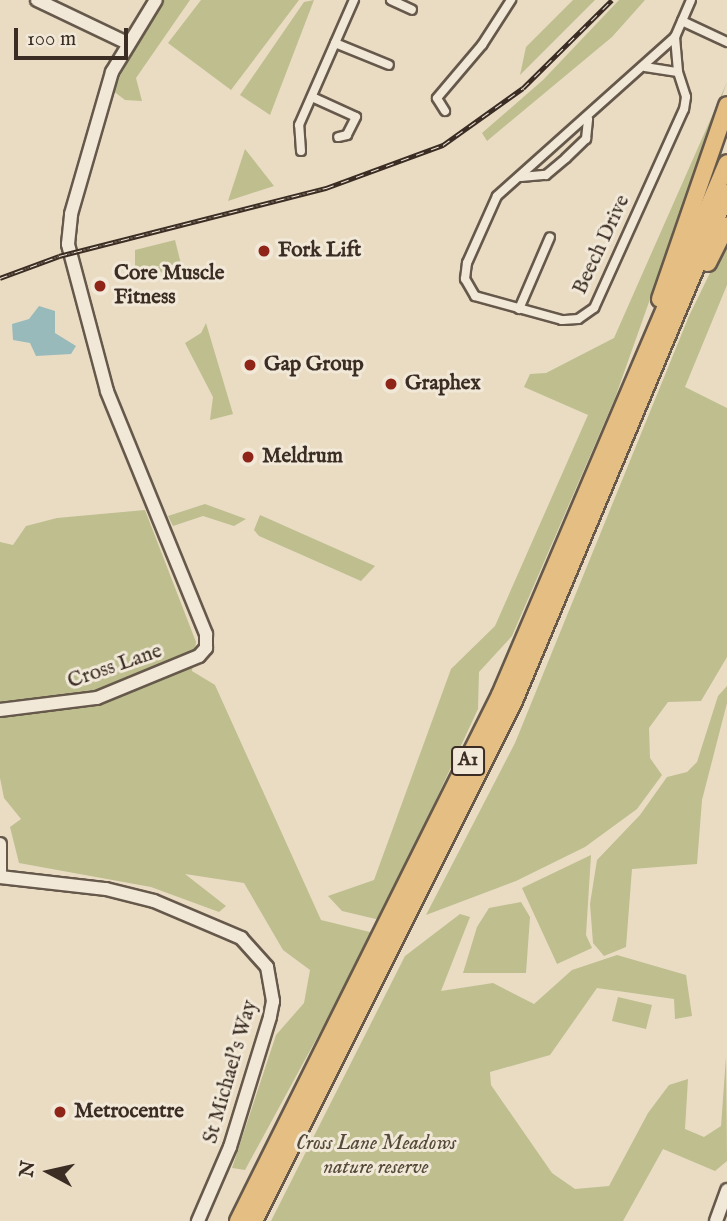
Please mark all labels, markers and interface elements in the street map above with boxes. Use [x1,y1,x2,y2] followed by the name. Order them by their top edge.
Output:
[18,14,131,58] scale bar
[27,26,76,53] text: 100 m
[568,191,636,299] street label: Beech Drive
[278,238,361,264] place label: Fork Lift
[256,243,272,259] marker: Fork Lift
[114,261,224,311] place label: Core Muscle Fitness
[92,278,108,294] marker: Core Muscle Fitness
[264,352,364,378] place label: Gap Group
[242,357,258,373] marker: Gap Group
[405,371,481,397] place label: Graphex
[383,376,399,392] marker: Graphex
[262,444,343,470] place label: Meldrum
[240,449,256,465] marker: Meldrum
[65,639,165,695] street label: Cross Lane
[450,746,486,776] road number: A1
[198,997,264,1147] street label: St Michael's Way
[74,1099,184,1125] place label: Metrocentre
[52,1104,68,1120] marker: Metrocentre
[296,1131,456,1181] park label: Cross Lane Meadows nature reserve
[14,1137,84,1207] north arrow
[15,1159,41,1179] text: N

